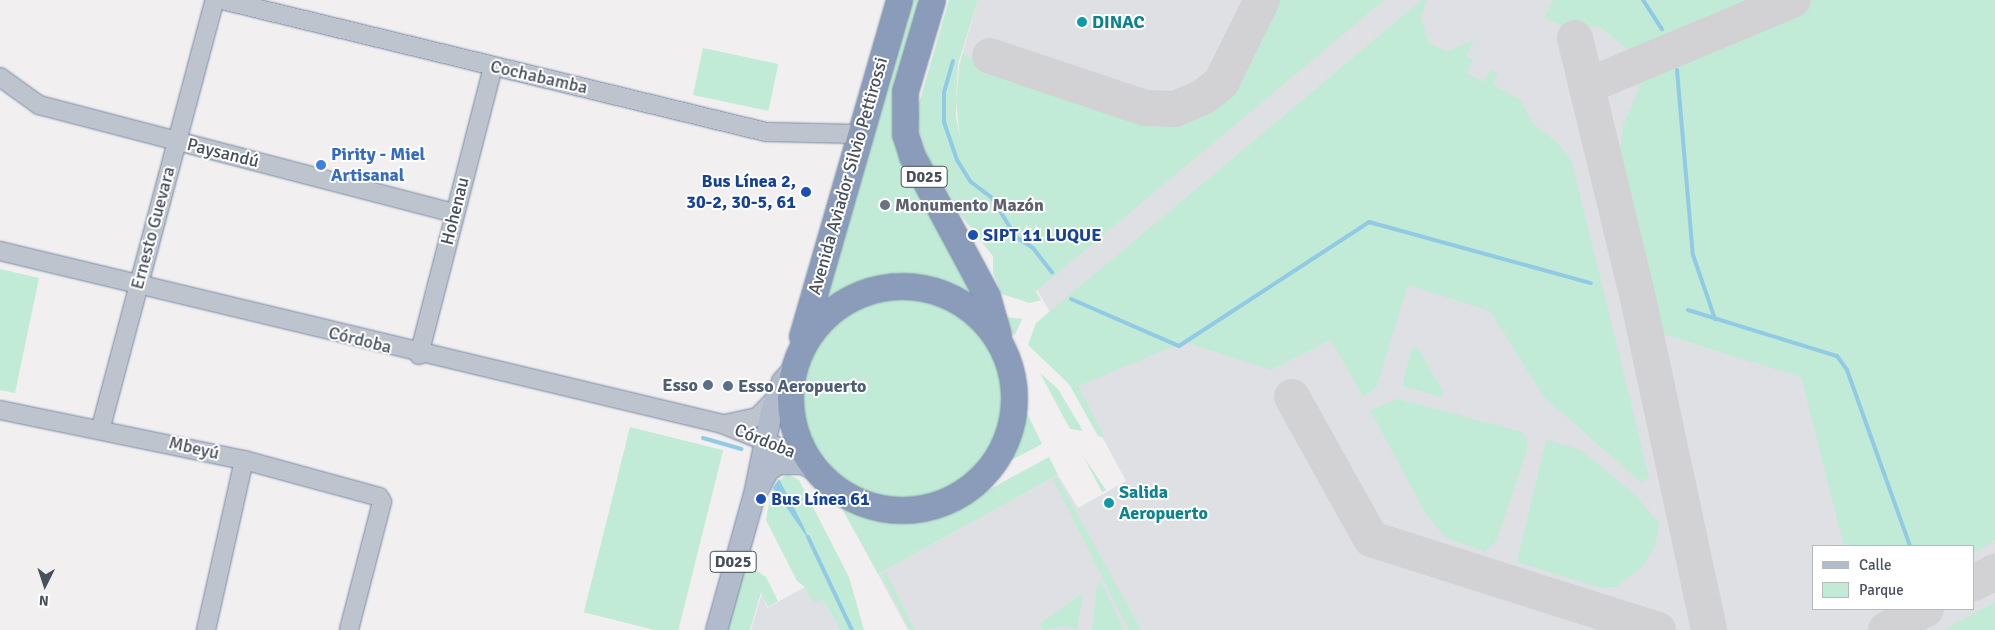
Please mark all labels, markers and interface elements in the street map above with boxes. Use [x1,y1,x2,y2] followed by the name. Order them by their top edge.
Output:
[1092,11,1144,33] place label: DINAC
[1076,16,1088,28] marker: DINAC
[488,55,590,99] street label: Cochabamba
[804,55,892,297] street label: Avenida Aviador Silvio Pettirossi
[185,134,261,172] street label: Paysandú
[331,144,425,186] place label: Pirity - Miel Artisanal
[315,159,327,171] marker: Pirity - Miel Artisanal
[900,163,948,190] road number: D025
[126,164,180,292] street label: Ernesto Guevara
[686,171,796,213] place label: Bus Línea 2, 30-2, 30-5, 61
[436,175,474,247] street label: Hohenau
[800,186,812,198] marker: Bus Línea 2, 30-2, 30-5, 61
[895,194,1044,216] place label: Monumento Mazón
[879,199,891,211] marker: Monumento Mazón
[983,224,1101,246] place label: SIPT 11 LUQUE
[967,229,979,241] marker: SIPT 11 LUQUE
[326,322,394,358] street label: Córdoba
[662,374,698,396] place label: Esso
[738,375,866,397] place label: Esso Aeropuerto
[702,379,714,391] marker: Esso
[722,380,734,392] marker: Esso Aeropuerto
[731,419,799,463] street label: Córdoba
[167,432,221,464] street label: Mbeyú
[1119,482,1208,524] place label: Salida Aeropuerto
[771,488,870,510] place label: Bus Línea 61
[755,493,767,505] marker: Bus Línea 61
[1103,497,1115,509] marker: Salida Aeropuerto
[1812,545,1975,610] legend
[709,548,757,576] road number: D025
[1859,556,1892,574] text: Calle
[20,560,70,610] north arrow
[1859,581,1904,599] text: Parque
[38,592,49,609] text: N

